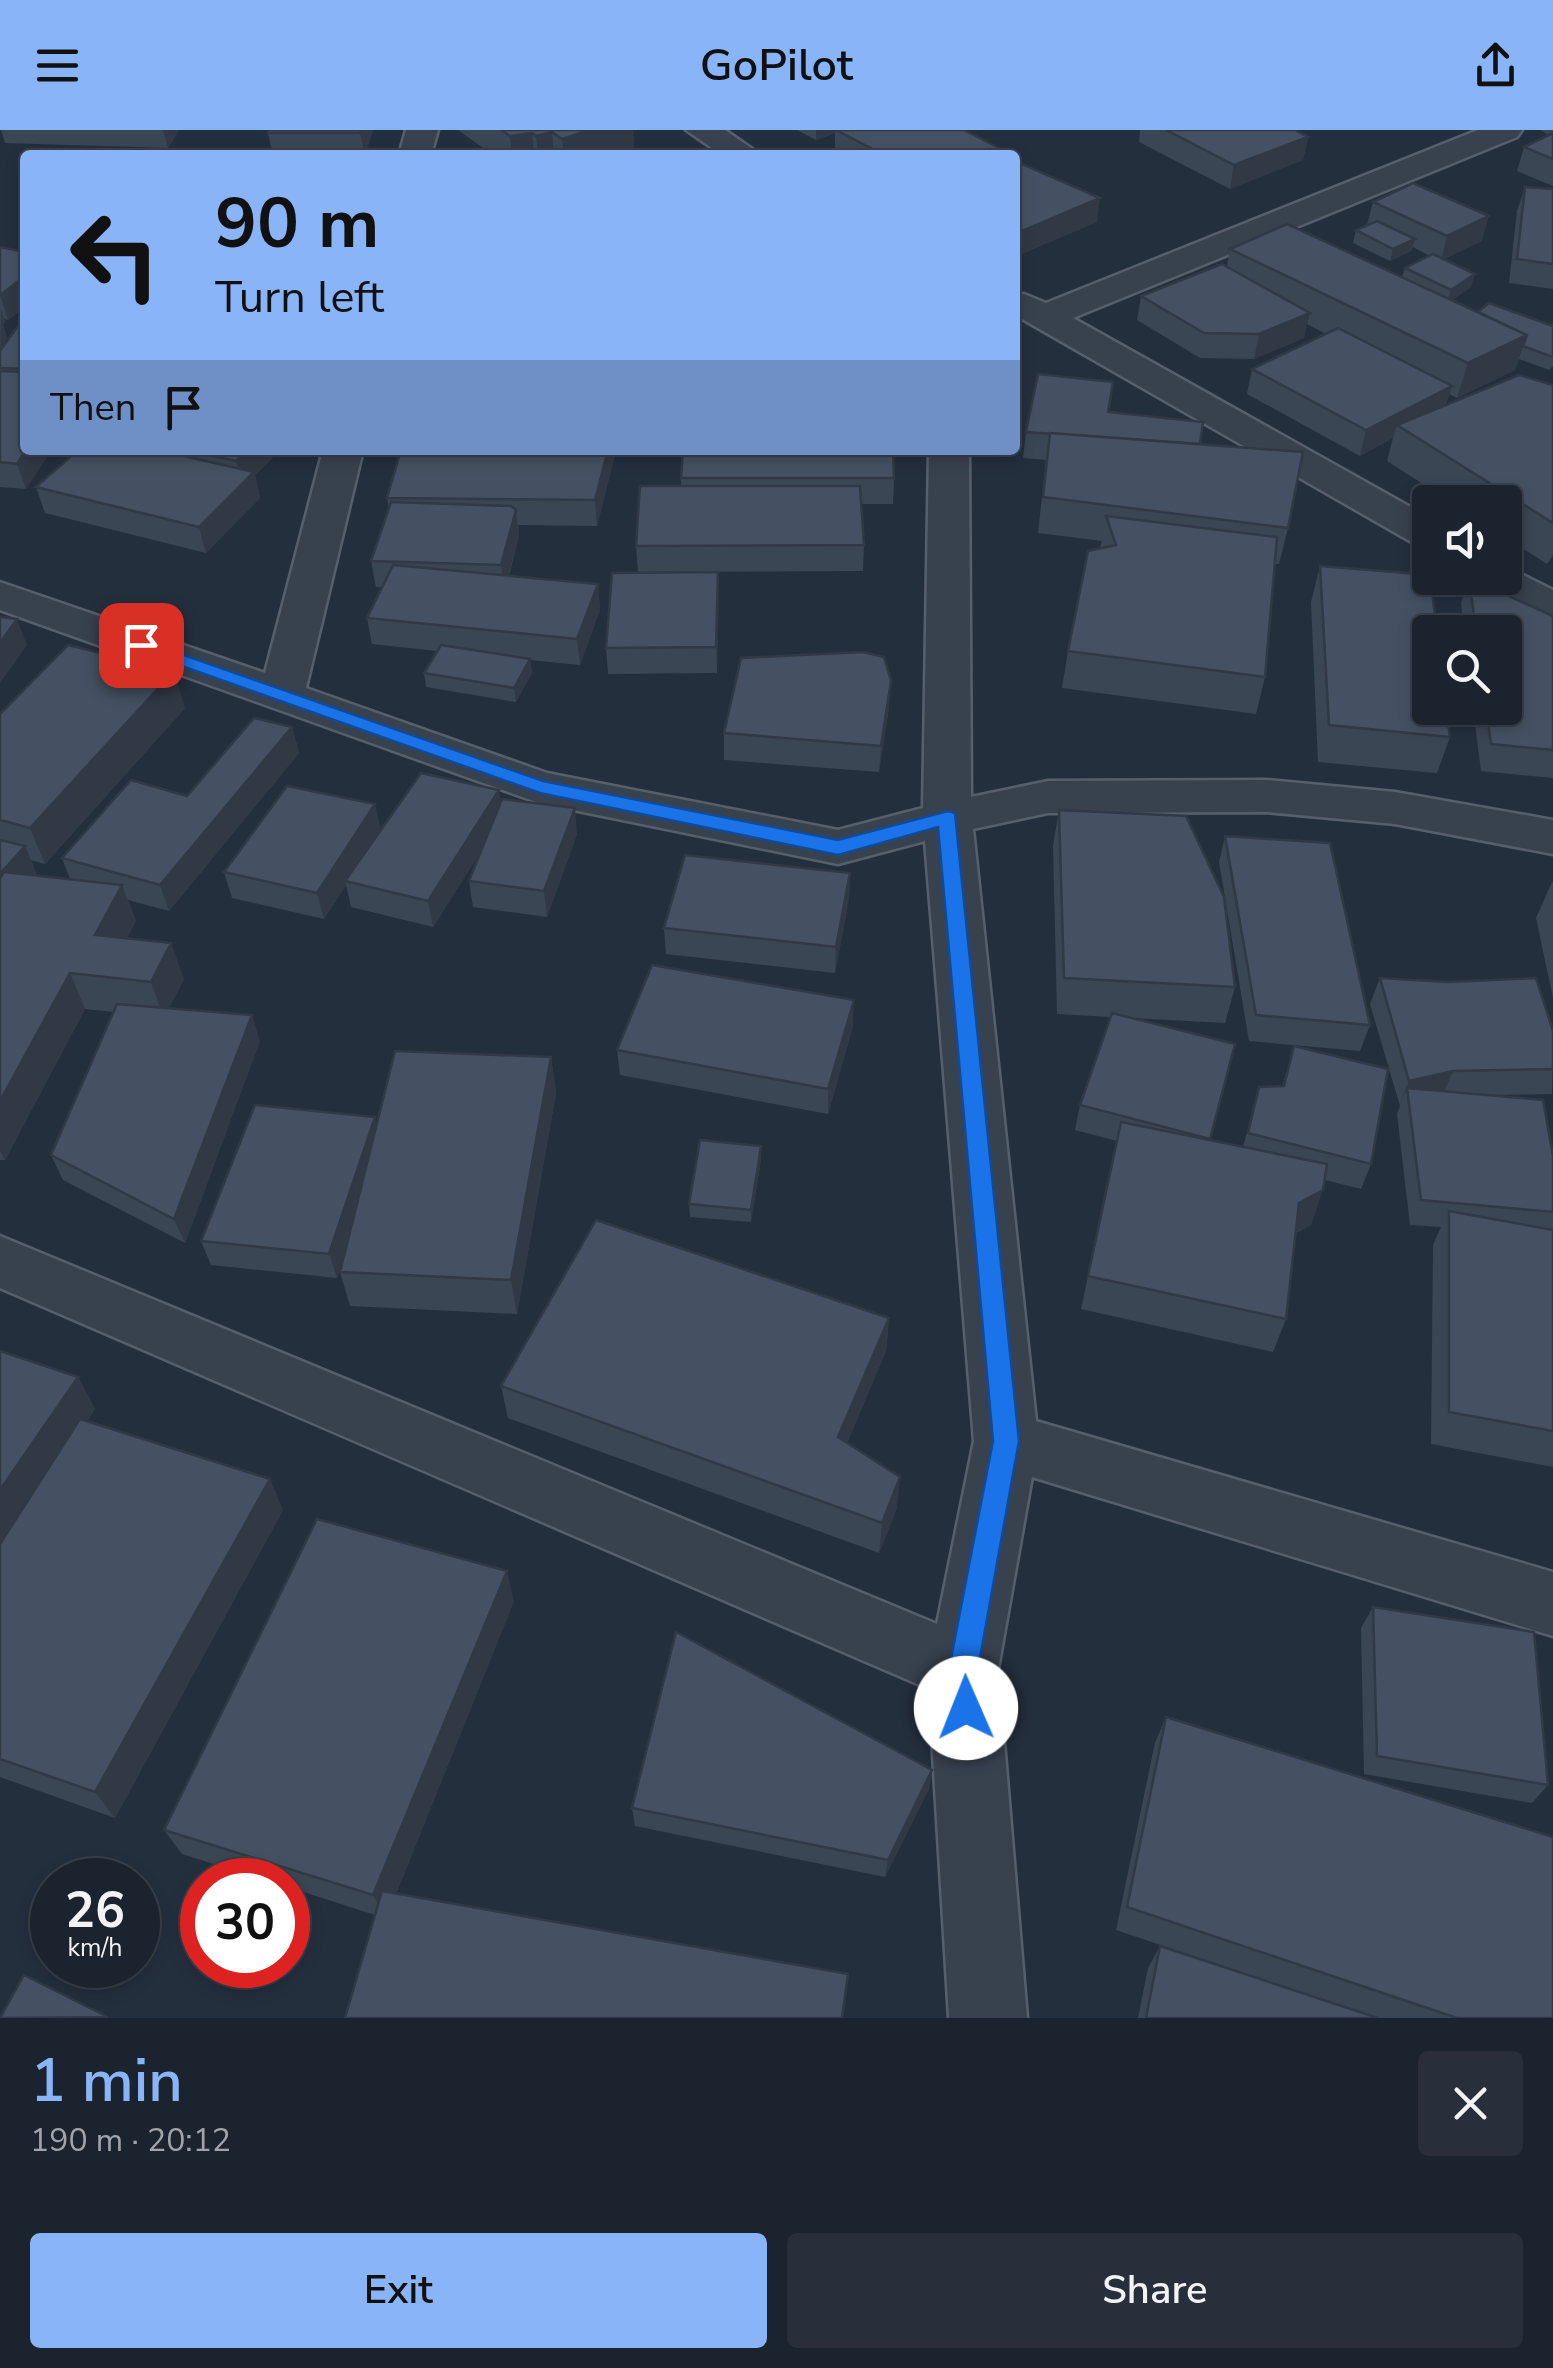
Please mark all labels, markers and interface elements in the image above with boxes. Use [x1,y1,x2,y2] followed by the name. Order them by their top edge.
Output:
[700,35,853,96] text: GoPilot
[30,38,85,93] icon: menu
[1468,38,1523,93] icon: share
[215,176,379,272] text: 90 m
[50,190,180,320] icon: left
[215,267,384,328] text: Turn left
[156,380,211,435] icon: arrive
[50,382,136,433] text: Then
[1412,485,1522,725] map controls
[1412,485,1522,595] button: sound
[99,603,184,688] pin
[1412,615,1522,725] button: search
[114,618,169,673] icon: arrive
[914,1656,1018,1760] position arrow
[180,1858,310,1988] speed limit sign: 30
[65,1876,125,1945] text: 26
[67,1931,123,1965] text: km/h
[30,2040,183,2122] text: 1 min
[1418,2051,1523,2156] button: close
[30,2119,231,2162] text: 190 m · 20:12
[30,2233,767,2348] button: Exit
[787,2233,1523,2348] button: Share

